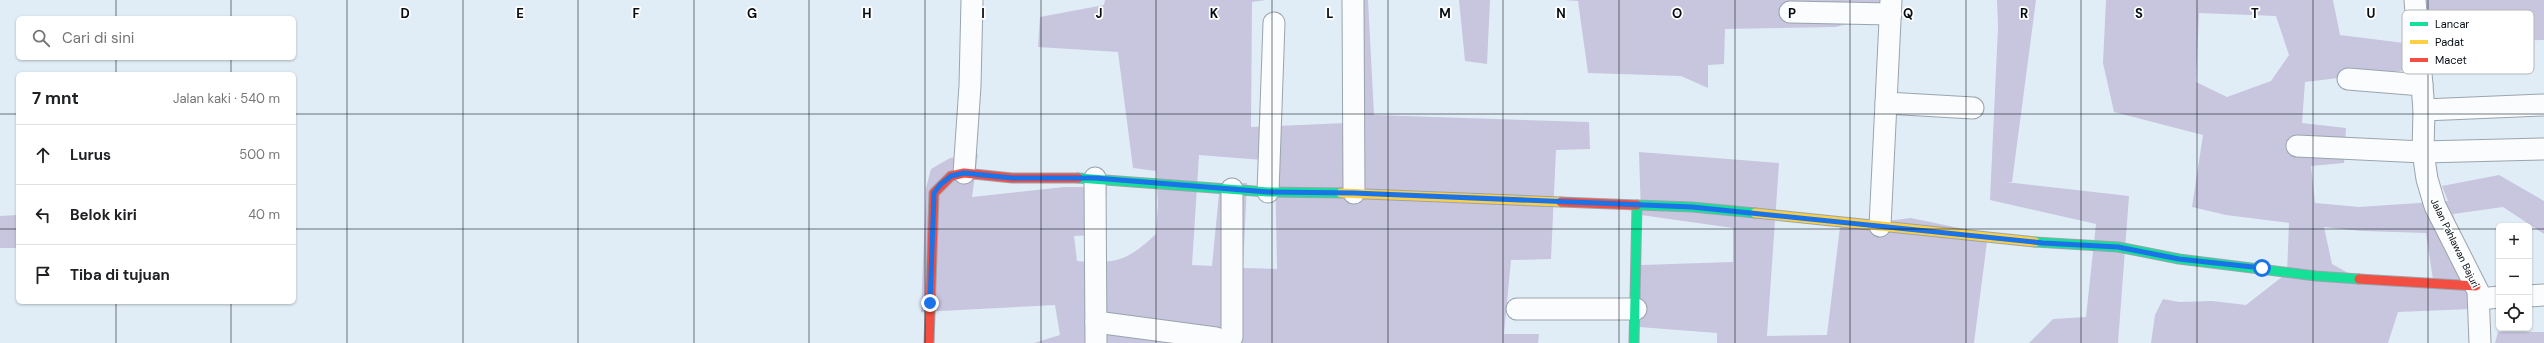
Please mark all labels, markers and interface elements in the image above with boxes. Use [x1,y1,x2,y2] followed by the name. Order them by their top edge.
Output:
[400,5,410,22] text: D
[516,5,524,22] text: E
[632,5,640,22] text: F
[747,5,757,22] text: G
[862,5,872,22] text: H
[981,5,985,22] text: I
[1095,5,1103,22] text: J
[1210,5,1219,22] text: K
[1326,5,1334,22] text: L
[1439,5,1451,22] text: M
[1556,5,1566,22] text: N
[1672,5,1682,22] text: O
[1788,5,1796,22] text: P
[1903,5,1913,22] text: Q
[2020,5,2028,22] text: R
[2135,5,2143,22] text: S
[2251,5,2259,22] text: T
[2367,5,2376,22] text: U
[2402,10,2534,74] legend
[16,16,296,60] search box
[2435,17,2469,31] text: Lancar
[30,27,52,49] icon: search
[62,28,134,48] text: Cari di sini
[2435,35,2464,49] text: Padat
[2435,53,2467,67] text: Macet
[32,87,79,109] text: 7 mnt
[173,90,280,107] text: Jalan kaki · 540 m
[32,144,54,166] icon: ahead
[70,145,111,165] text: Lurus
[239,146,280,163] text: 500 m
[2428,196,2482,290] street label: Jalan Pahlawan Bajuri
[32,204,54,226] icon: left
[70,205,137,225] text: Belok kiri
[248,206,280,223] text: 40 m
[2496,223,2532,331] map controls
[2496,223,2532,259] button: +
[2253,259,2271,277] route start
[2496,259,2532,295] button: −
[32,264,54,286] icon: arrive
[70,265,170,285] text: Tiba di tujuan
[921,294,939,312] route end
[2496,295,2532,331] button: locate

